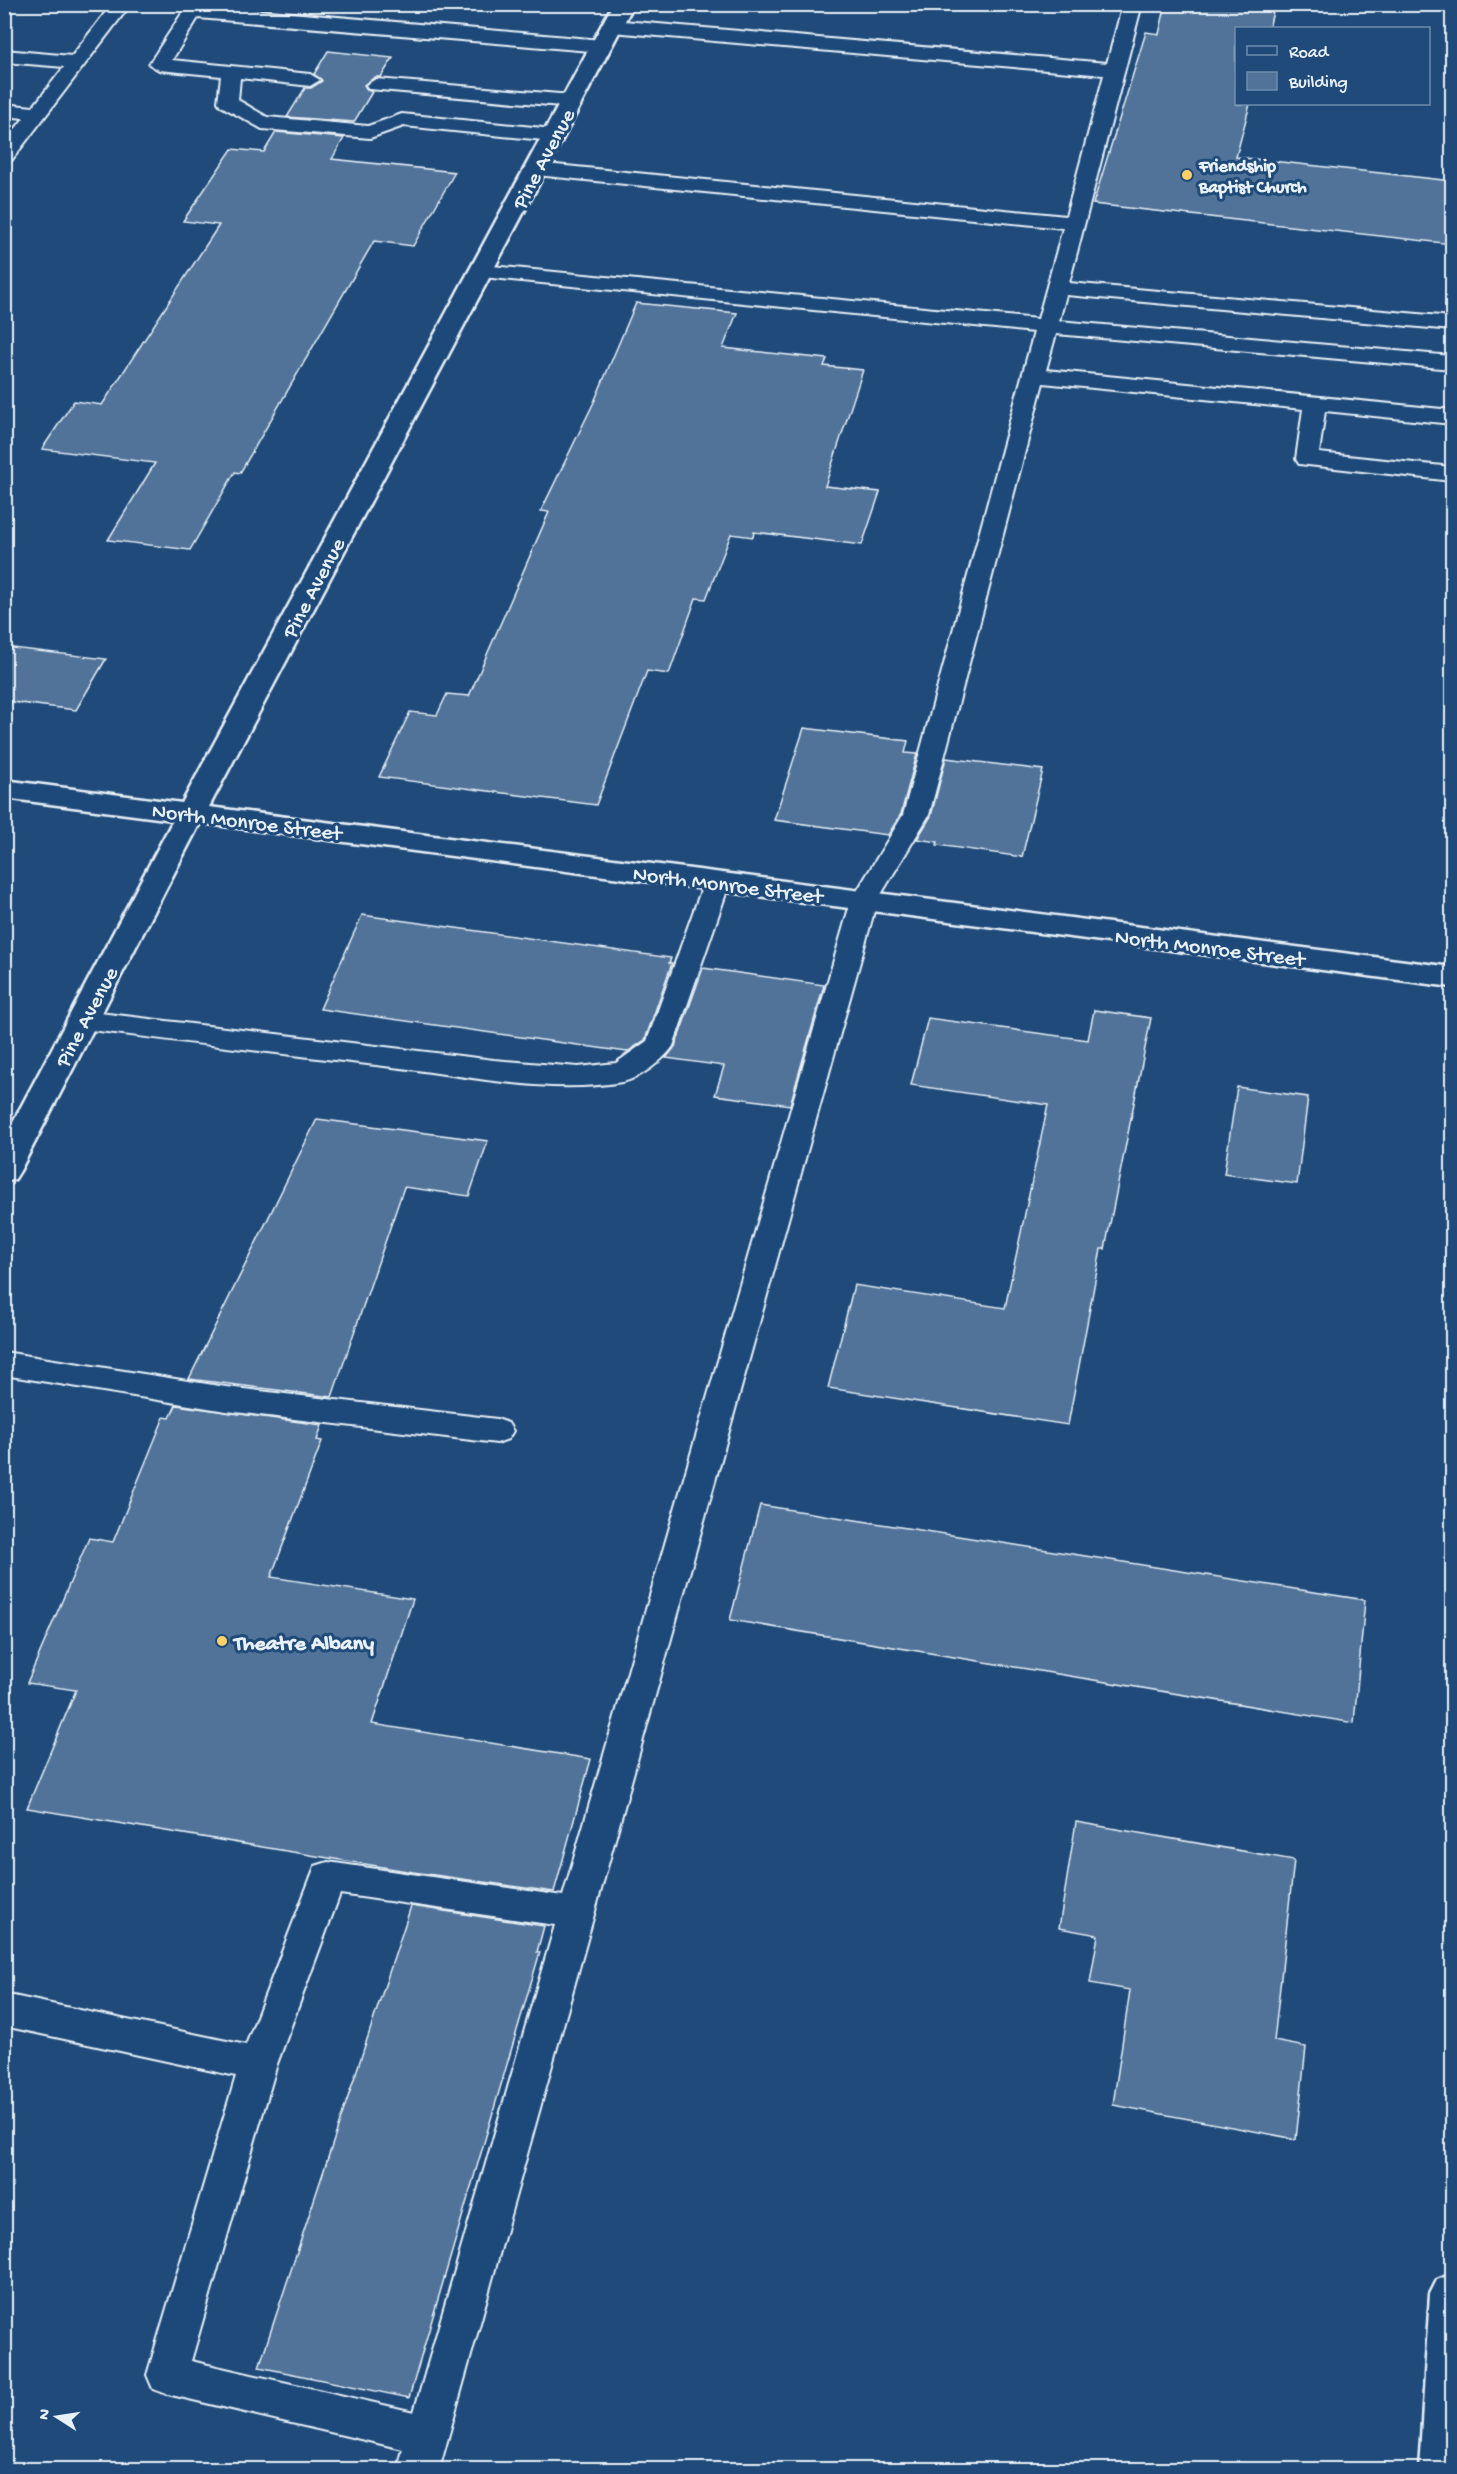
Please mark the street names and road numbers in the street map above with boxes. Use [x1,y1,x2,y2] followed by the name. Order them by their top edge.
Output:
[508,105,583,215] street label: Pine Avenue
[278,534,353,644] street label: Pine Avenue
[150,799,345,849] street label: North Monroe Street
[631,862,826,912] street label: North Monroe Street
[1113,925,1308,975] street label: North Monroe Street
[51,963,126,1073] street label: Pine Avenue

